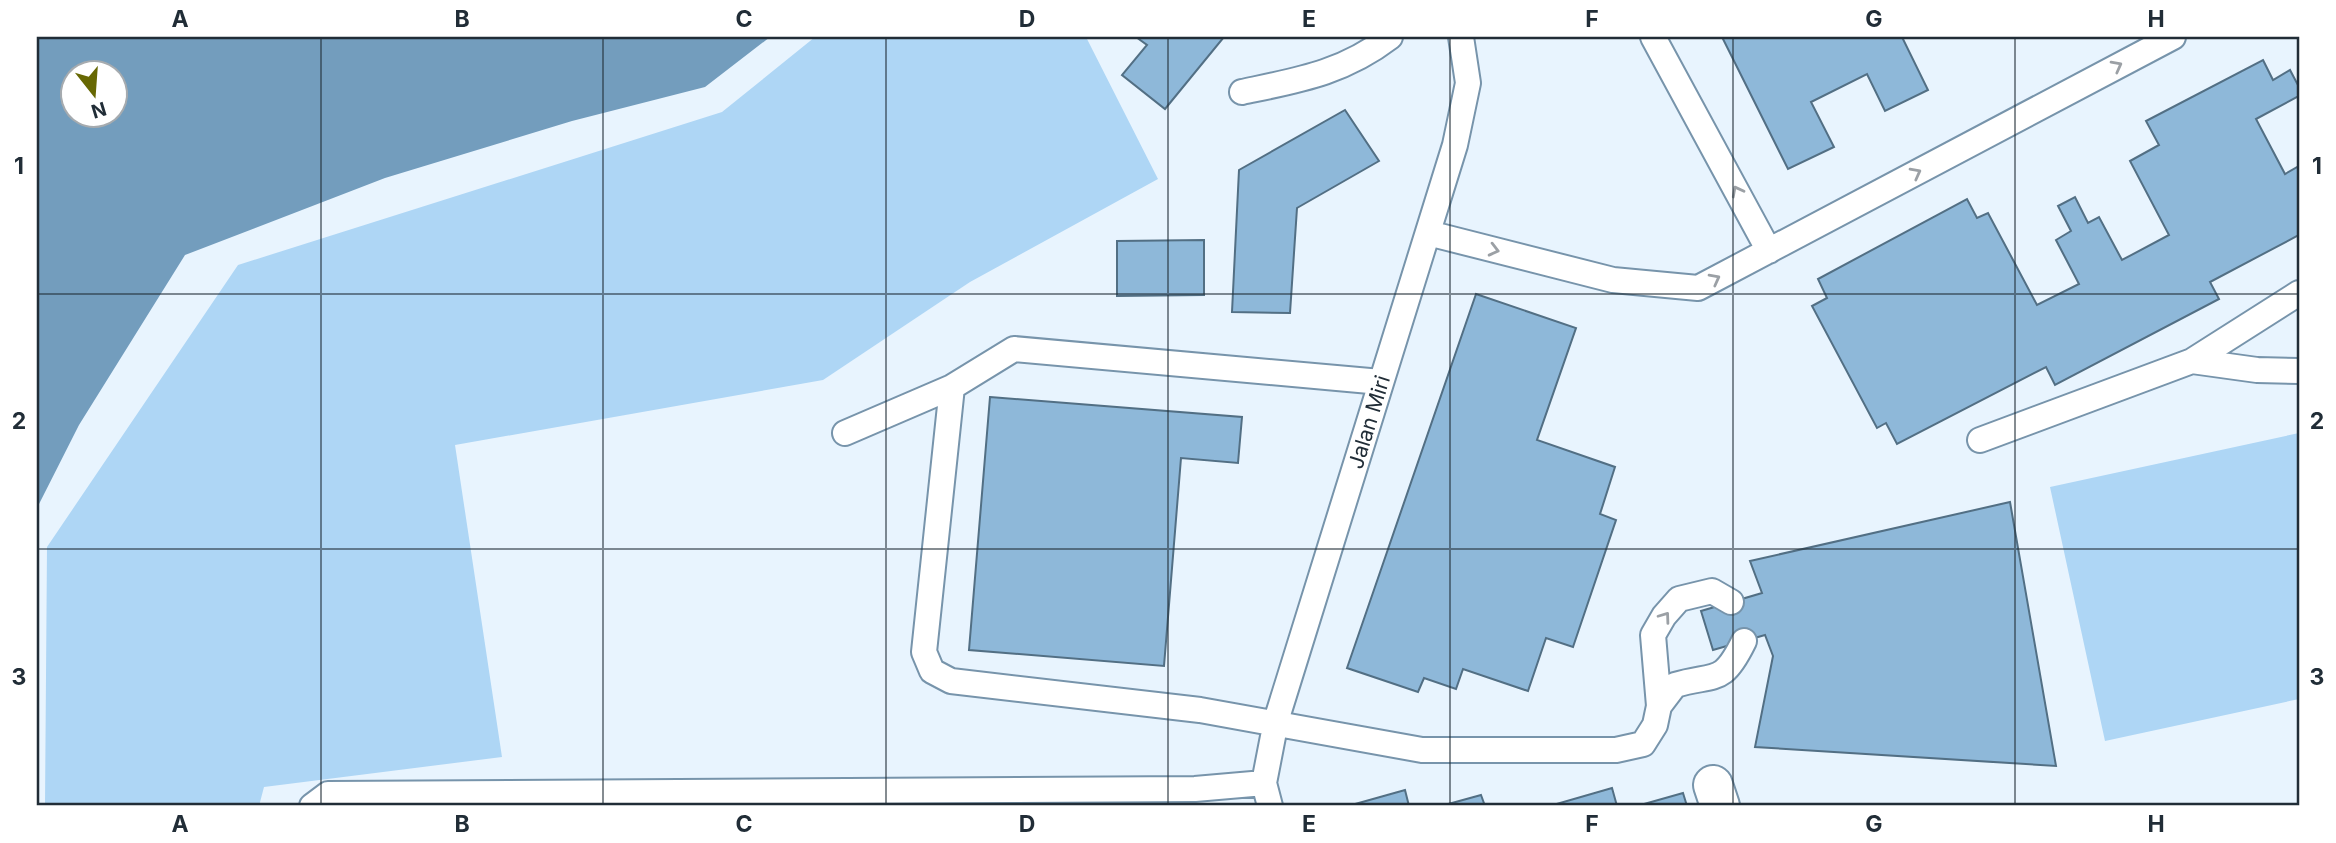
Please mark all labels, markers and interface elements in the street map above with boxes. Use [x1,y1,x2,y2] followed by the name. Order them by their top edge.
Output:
[171,5,189,33] text: A
[454,5,470,33] text: B
[735,5,753,33] text: C
[1019,5,1035,33] text: D
[1302,5,1316,33] text: E
[1585,5,1599,33] text: F
[1865,5,1883,33] text: G
[2147,5,2165,33] text: H
[60,60,130,130] north arrow
[2110,61,2122,75] one-way arrow
[89,97,109,123] text: N
[14,152,24,180] text: 1
[2312,152,2322,180] text: 1
[1909,168,1921,181] one-way arrow
[1732,186,1745,198] one-way arrow
[1488,242,1500,256] one-way arrow
[1708,274,1720,288] one-way arrow
[1343,372,1395,472] street label: Jalan Miri
[12,407,26,435] text: 2
[2310,407,2324,435] text: 2
[1657,613,1669,625] one-way arrow
[12,663,26,691] text: 3
[2310,663,2324,691] text: 3
[171,810,189,838] text: A
[454,810,470,838] text: B
[735,810,753,838] text: C
[1019,810,1035,838] text: D
[1302,810,1316,838] text: E
[1585,810,1599,838] text: F
[1865,810,1883,838] text: G
[2147,810,2165,838] text: H

